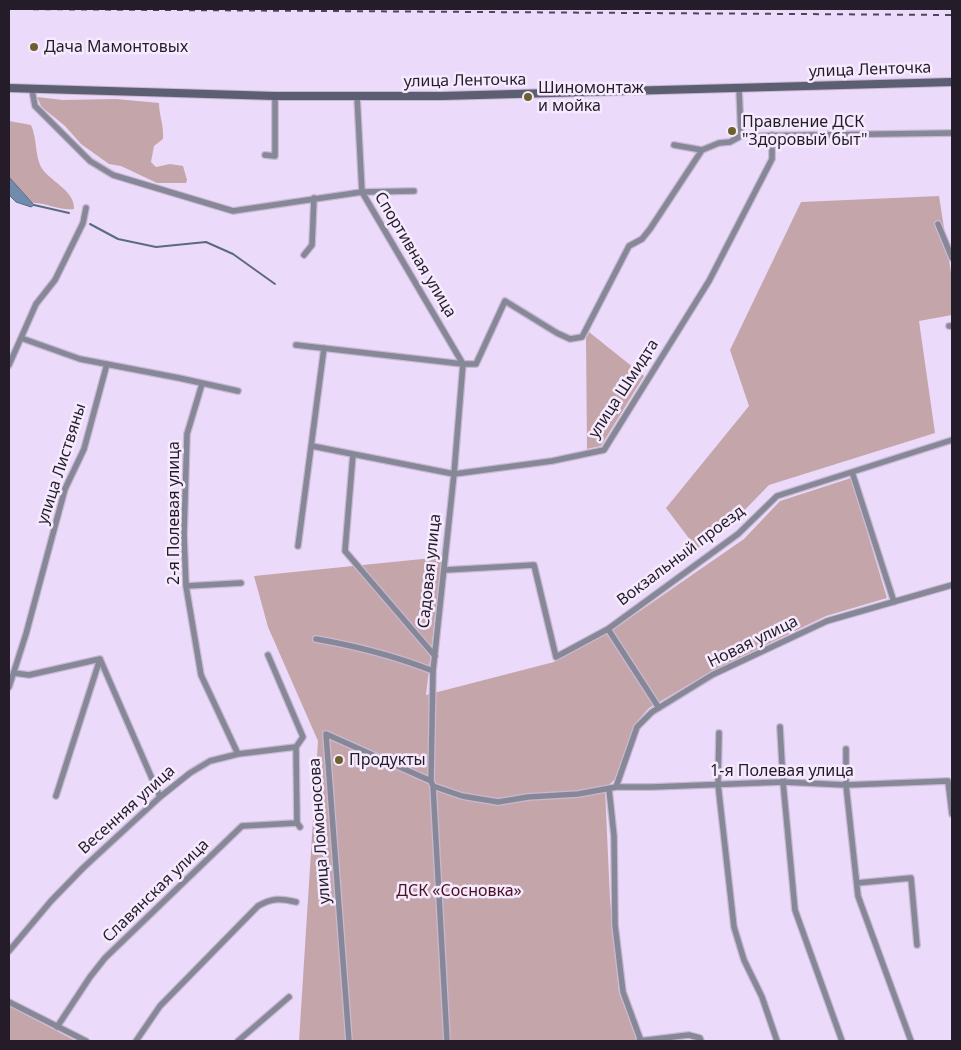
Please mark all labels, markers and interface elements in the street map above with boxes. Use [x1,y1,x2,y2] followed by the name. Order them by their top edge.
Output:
[44,37,188,57] place label: Дача Мамонтовых
[28,41,40,53] marker: Дача Мамонтовых
[808,58,932,82] street label: улица Ленточка
[404,70,526,92] street label: улица Ленточка
[538,78,644,116] place label: Шиномонтаж и мойка
[522,91,534,103] marker: Шиномонтаж и мойка
[742,112,868,150] place label: Правление ДСК "Здоровый быт"
[726,125,738,137] marker: Правление ДСК "Здоровый быт"
[370,189,460,321] street label: Спортивная улица
[585,336,663,442] street label: улица Шмидта
[33,401,91,527] street label: улица Листвяны
[164,441,184,585] street label: 2-я Полевая улица
[614,502,748,610] street label: Вокзальный проезд
[414,513,446,629] street label: Садовая улица
[705,612,801,672] street label: Новая улица
[349,750,426,770] place label: Продукты
[333,754,345,766] marker: Продукты
[305,757,335,905] street label: улица Ломоносова
[710,761,854,781] street label: 1-я Полевая улица
[75,762,179,858] street label: Весенняя улица
[99,835,213,947] street label: Славянская улица
[396,881,522,901] park label: ДСК «Сосновка»

